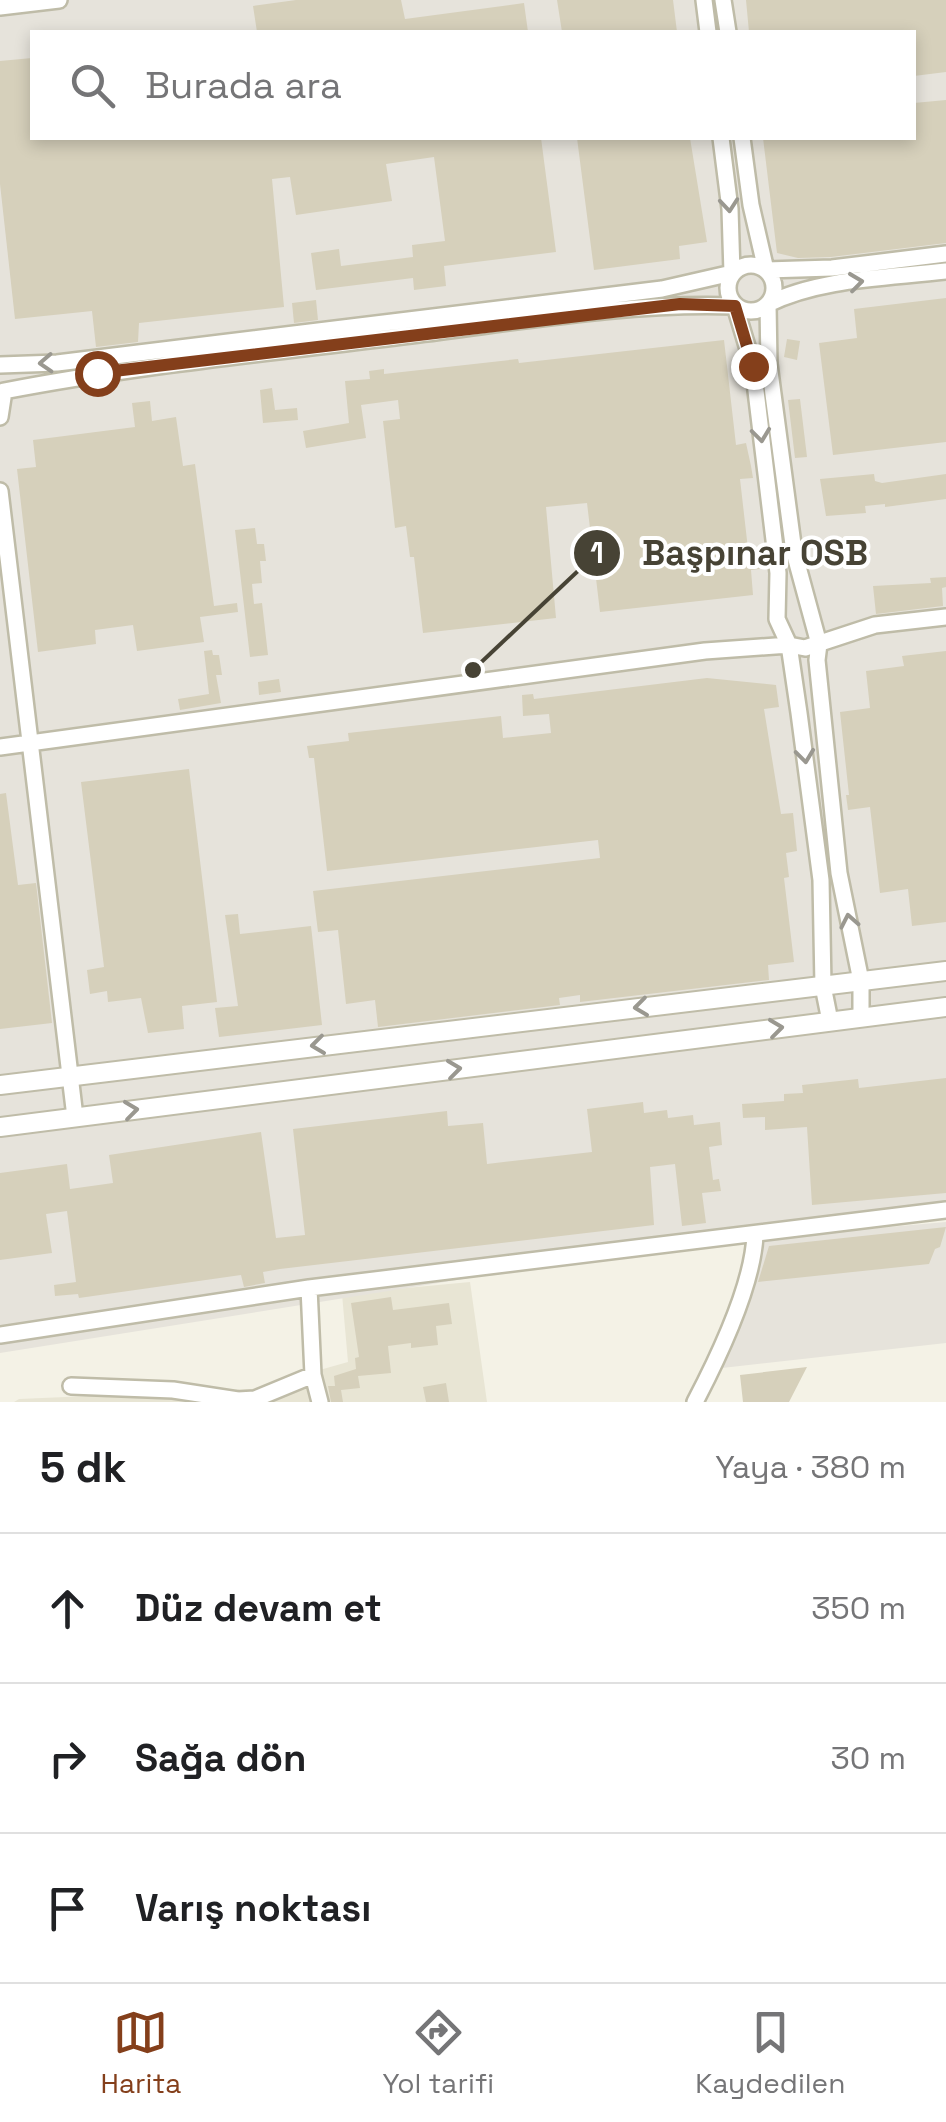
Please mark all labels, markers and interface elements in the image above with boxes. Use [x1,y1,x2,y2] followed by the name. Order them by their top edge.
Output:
[30,30,916,140] search box
[65,58,120,113] icon: search
[145,61,342,109] text: Burada ara
[718,198,740,214] one-way arrow
[847,273,864,294] one-way arrow
[731,344,777,390] route end
[75,351,121,397] route start
[37,352,53,373] one-way arrow
[750,428,771,444] one-way arrow
[572,520,888,585] callout: Başpınar OSB
[642,531,868,575] text: Başpınar OSB
[590,533,604,572] text: 1
[794,748,815,764] one-way arrow
[839,913,860,930] one-way arrow
[632,996,648,1017] one-way arrow
[769,1018,785,1039] one-way arrow
[309,1034,325,1055] one-way arrow
[446,1059,462,1080] one-way arrow
[124,1100,140,1121] one-way arrow
[40,1441,126,1494] text: 5 dk
[715,1447,906,1487] text: Yaya · 380 m
[40,1581,95,1636] icon: ahead
[135,1584,382,1632] text: Düz devam et
[811,1588,906,1628] text: 350 m
[40,1731,95,1786] icon: right
[135,1734,306,1782] text: Sağa dön
[830,1738,906,1778] text: 30 m
[40,1881,95,1936] icon: arrive
[135,1884,371,1932] text: Varış noktası
[101,2005,181,2101] tab: Harita
[383,2005,494,2101] tab: Yol tarifi
[695,2005,845,2101] tab: Kaydedilen

